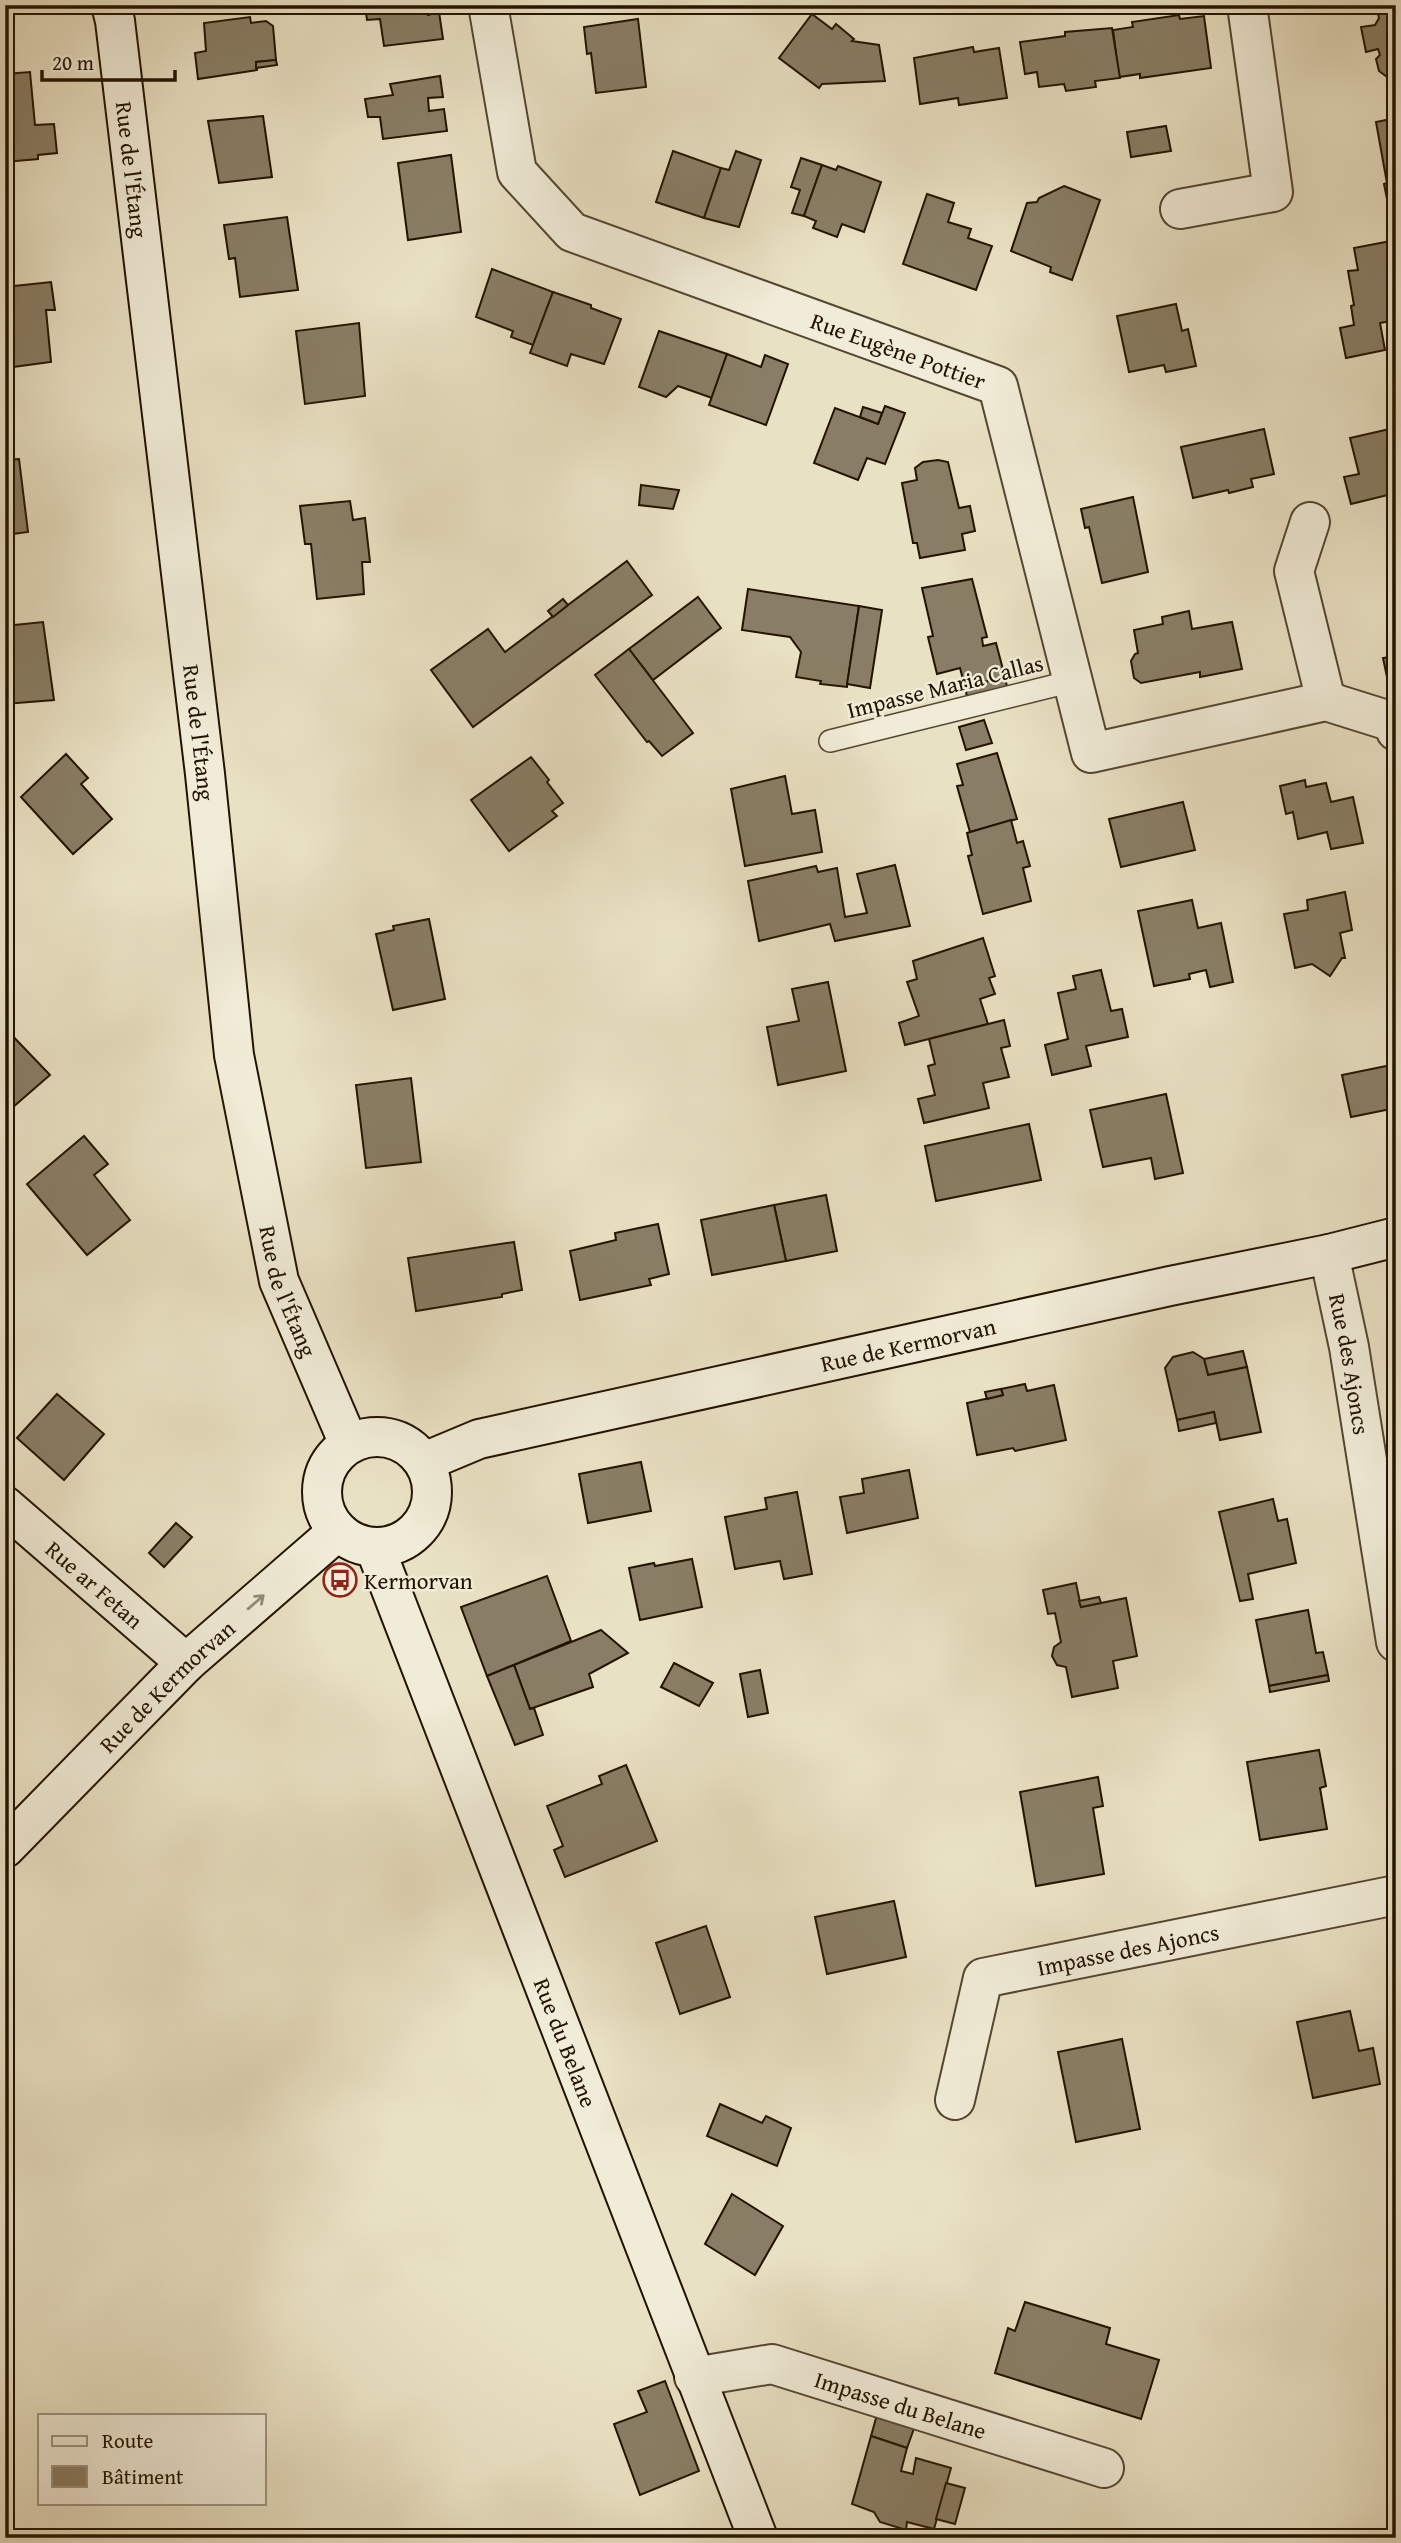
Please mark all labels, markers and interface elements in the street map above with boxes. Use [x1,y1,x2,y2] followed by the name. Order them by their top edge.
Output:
[42,38,175,82] scale bar
[52,47,94,78] text: 20 m
[108,99,157,240] street label: Rue de l'Étang
[806,303,991,397] street label: Rue Eugène Pottier
[843,646,1047,726] street label: Impasse Maria Callas
[176,662,224,803] street label: Rue de l'Étang
[252,1223,326,1362] street label: Rue de l'Étang
[1321,1290,1379,1437] street label: Rue des Ajoncs
[817,1309,999,1379] street label: Rue de Kermorvan
[39,1532,151,1636] street label: Rue ar Fetan
[321,1561,359,1599] bus stop icon: Kermorvan
[364,1564,473,1597] place label: Kermorvan
[247,1594,265,1610] one-way arrow
[91,1612,242,1760] street label: Rue de Kermorvan
[1034,1914,1222,1983] street label: Impasse des Ajoncs
[526,1973,606,2112] street label: Rue du Belane
[811,2362,991,2447] street label: Impasse du Belane
[38,2414,266,2504] legend
[102,2425,154,2456] text: Route
[102,2461,184,2492] text: Bâtiment

